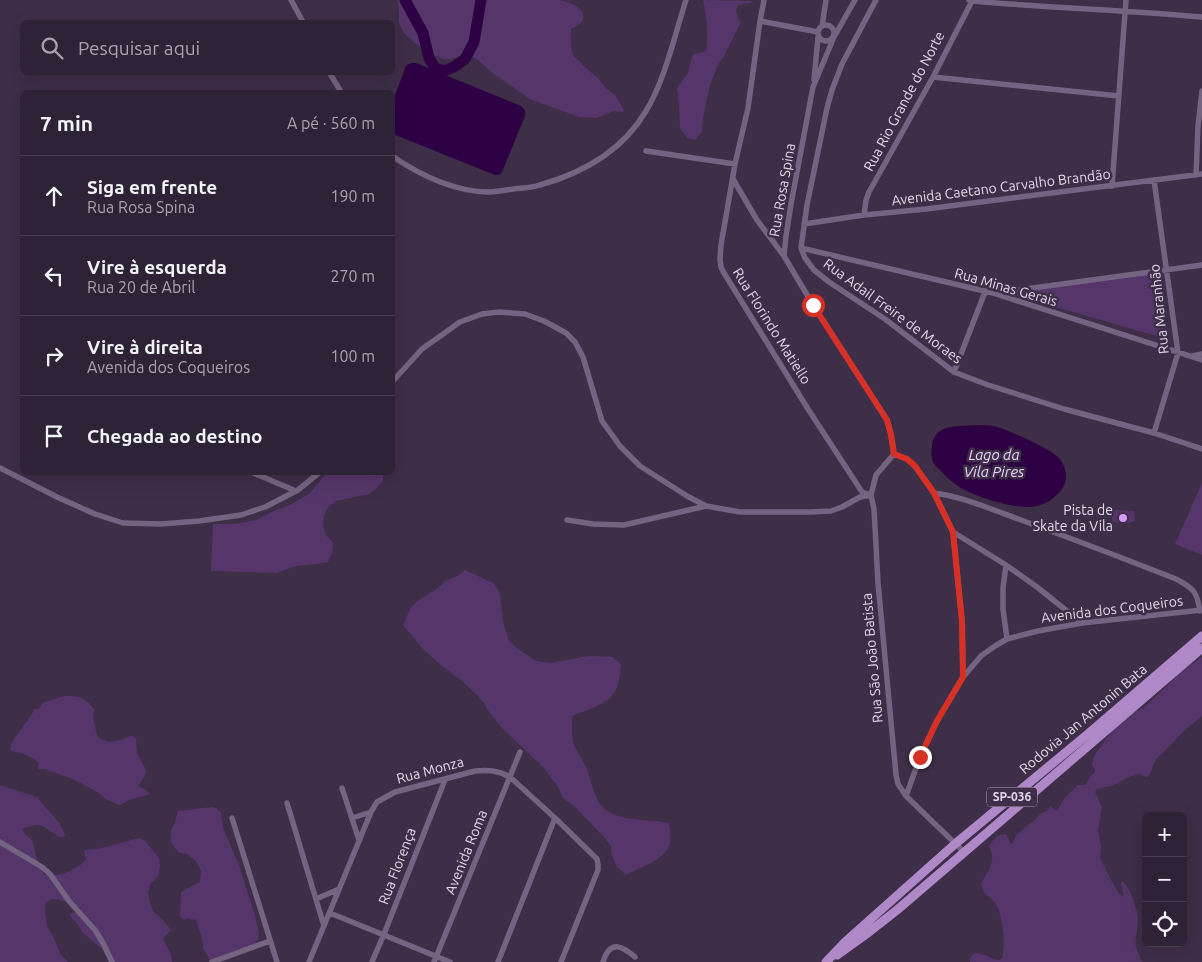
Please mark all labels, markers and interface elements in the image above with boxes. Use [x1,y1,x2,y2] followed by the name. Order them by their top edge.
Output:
[20,20,395,75] search box
[860,28,948,174] street label: Rua Rio Grande do Norte
[38,34,66,62] icon: search
[78,37,200,59] text: Pesquisar aqui
[40,111,93,135] text: 7 min
[287,114,375,132] text: A pé · 560 m
[766,142,798,238] street label: Rua Rosa Spina
[891,166,1111,208] street label: Avenida Caetano Carvalho Brandão
[87,176,217,198] text: Siga em frente
[40,182,68,210] icon: ahead
[330,187,375,205] text: 190 m
[87,198,195,216] text: Rua Rosa Spina
[821,255,965,367] street label: Rua Adail Freire de Moraes
[87,256,227,278] text: Vire à esquerda
[40,262,68,290] icon: left
[1146,263,1172,355] street label: Rua Maranhão
[730,265,814,387] street label: Rua Florindo Matiello
[953,265,1059,309] street label: Rua Minas Gerais
[330,267,375,285] text: 270 m
[87,278,195,296] text: Rua 20 de Abril
[802,294,825,317] route start
[87,336,203,358] text: Vire à direita
[40,342,68,370] icon: right
[330,347,375,365] text: 100 m
[87,358,250,376] text: Avenida dos Coqueiros
[40,422,68,450] icon: arrive
[87,425,263,447] text: Chegada ao destino
[964,446,1025,480] water label: Lago da Vila Pires
[1033,502,1113,534] place label: Pista de Skate da Vila
[1117,512,1129,524] marker: Pista de Skate da Vila
[858,592,886,724] street label: Rua São João Batista
[1040,592,1184,626] street label: Avenida dos Coqueiros
[1016,661,1150,777] street label: Rodovia Jan Antonin Bata
[909,746,932,769] route end
[395,753,465,787] street label: Rua Monza
[987,788,1037,806] road number: SP-036
[442,807,490,897] street label: Avenida Roma
[1142,812,1187,947] map controls
[1142,812,1187,857] button: +
[375,825,419,907] street label: Rua Florença
[1142,857,1187,902] button: −
[1142,902,1187,947] button: locate

